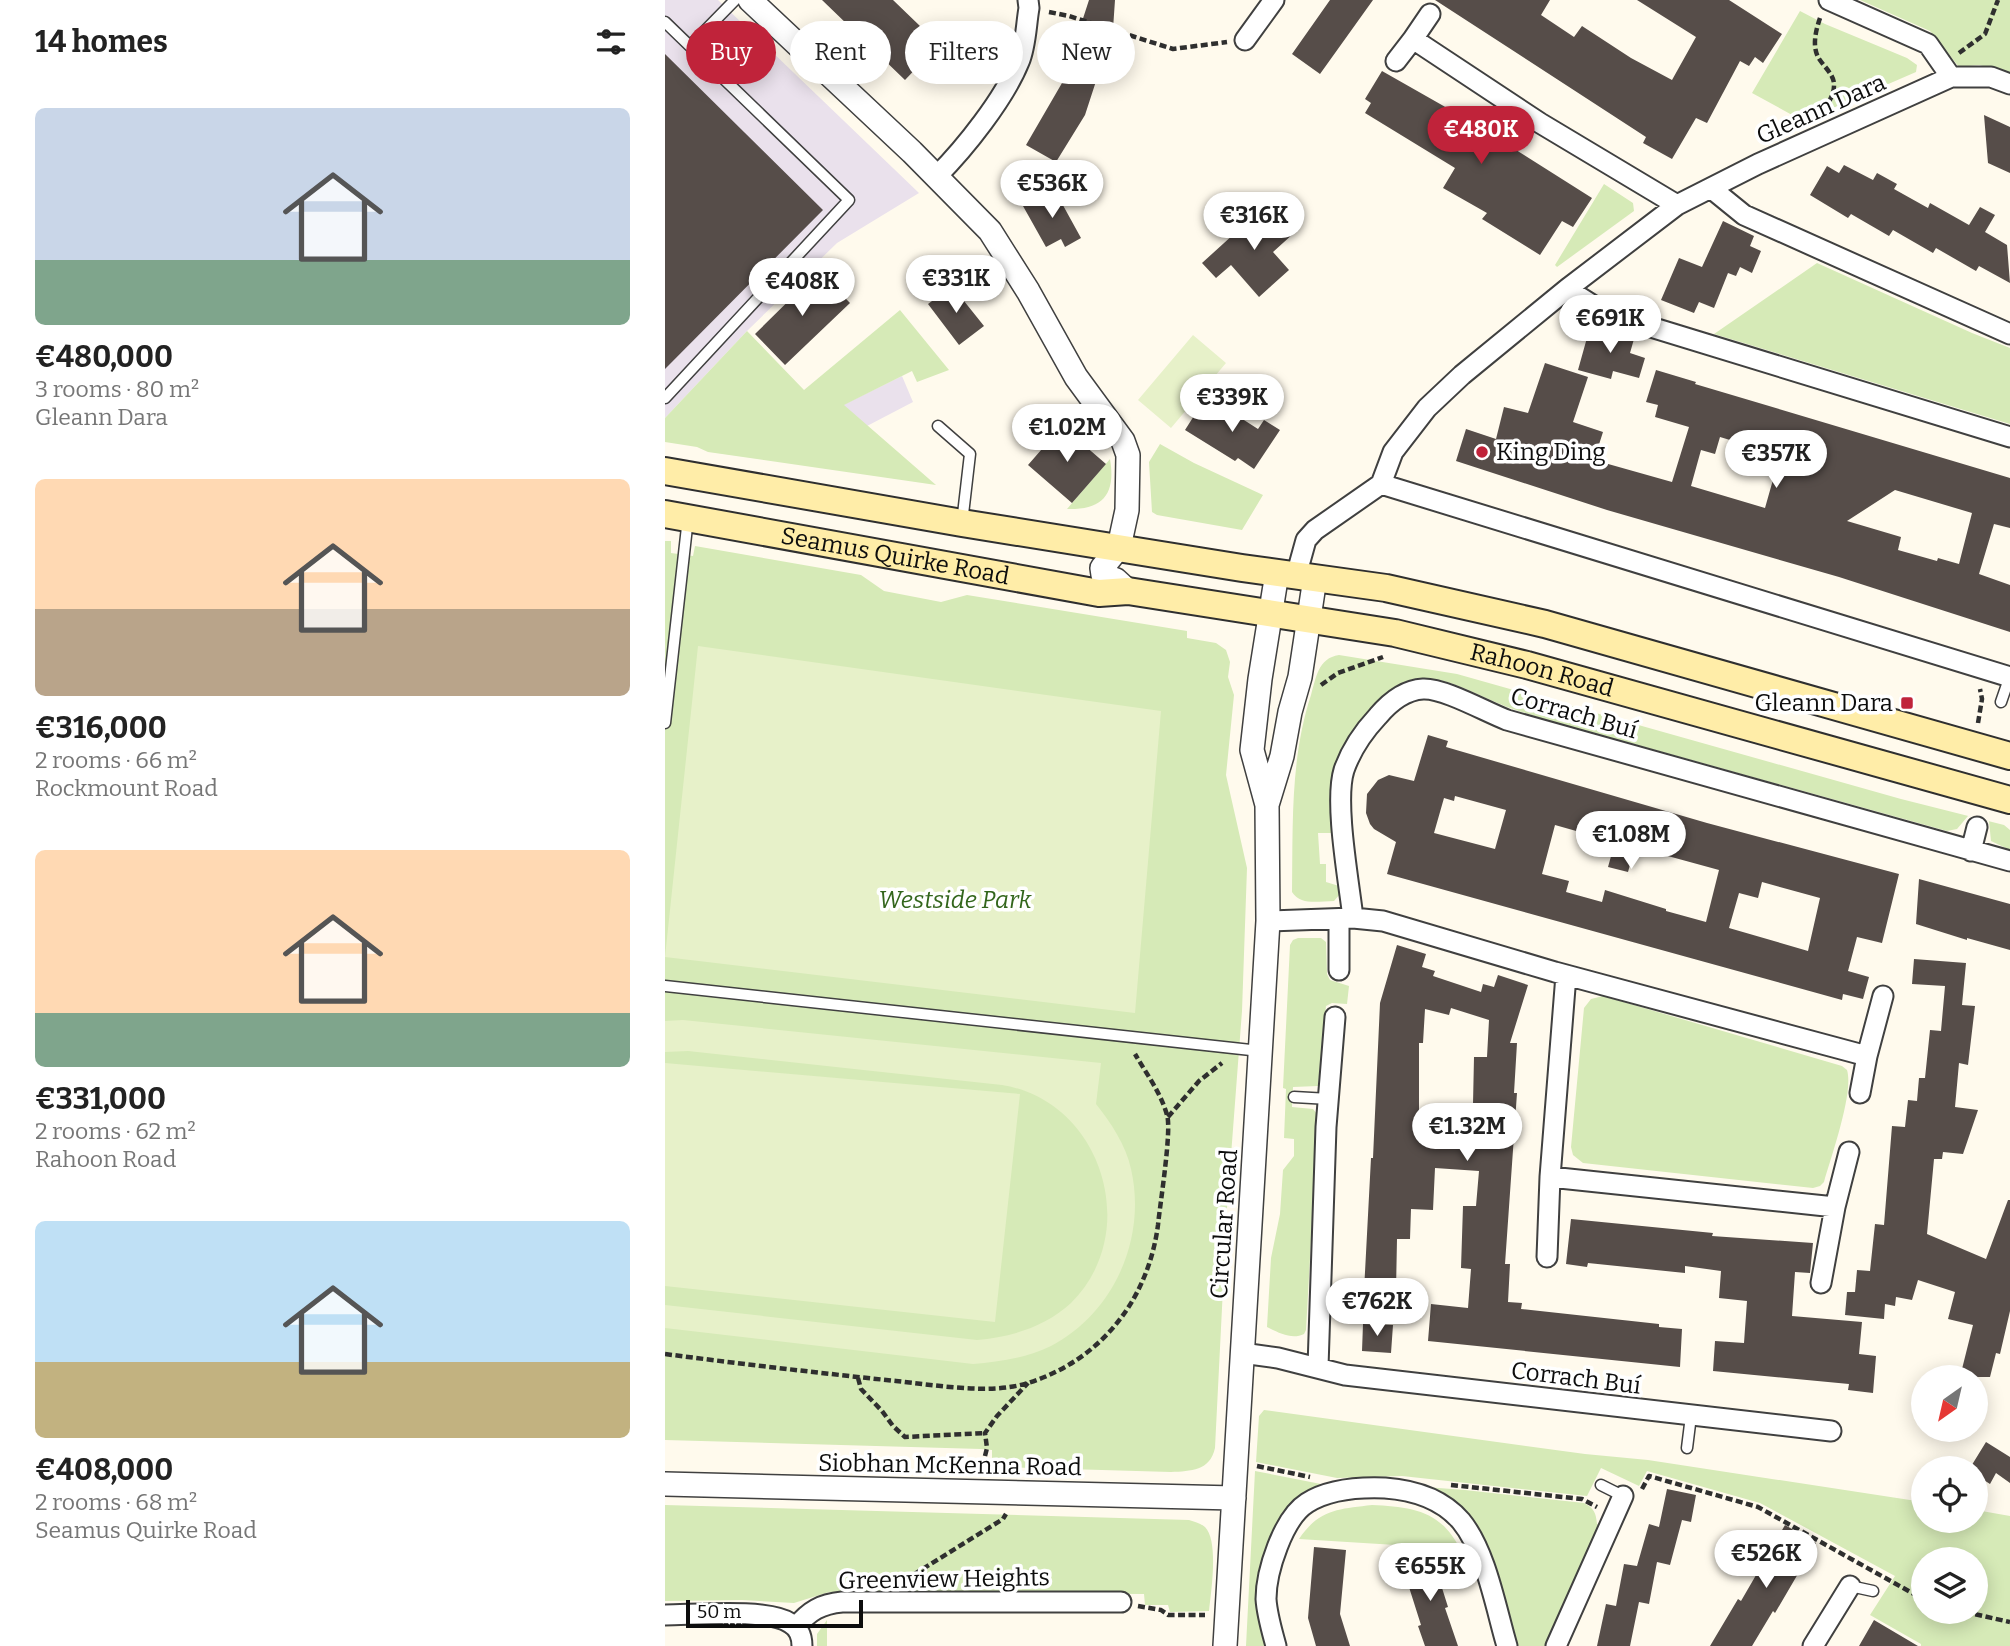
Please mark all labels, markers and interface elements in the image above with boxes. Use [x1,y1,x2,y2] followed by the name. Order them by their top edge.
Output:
[686,21,776,84] chip: Buy
[790,21,891,84] chip: Rent
[905,21,1023,84] chip: Filters
[1037,21,1135,84] chip: New
[592,23,630,61] icon: filters
[35,24,168,60] text: 14 homes
[1752,68,1890,150] street label: Gleann Dara
[1432,106,1530,166] pin: €480K
[1444,115,1518,143] text: €480K
[270,154,396,280] icon: home
[1003,160,1101,220] pin: €536K
[1016,169,1088,197] text: €536K
[1205,192,1303,252] pin: €316K
[1219,201,1289,229] text: €316K
[907,256,1005,315] pin: €331K
[753,258,851,318] pin: €408K
[922,264,990,292] text: €331K
[765,267,839,295] text: €408K
[1561,296,1659,355] pin: €691K
[1575,304,1645,332] text: €691K
[35,339,173,375] text: €480,000
[1183,374,1281,434] pin: €339K
[35,375,199,403] text: 3 rooms · 80 m²
[1196,383,1268,411] text: €339K
[35,403,168,431] text: Gleann Dara
[1010,405,1124,464] pin: €1.02M
[1028,413,1106,441] text: €1.02M
[1727,430,1825,490] pin: €357K
[1496,438,1606,466] place label: King Ding
[1741,439,1811,467] text: €357K
[1474,444,1490,460] marker: King Ding
[779,521,1012,590] street label: Seamus Quirke Road
[270,525,396,651] icon: home
[1467,638,1617,703] street label: Rahoon Road
[1507,682,1641,744] street label: Corrach Buí
[1754,689,1893,717] place label: Gleann Dara
[1899,695,1915,711] marker: Gleann Dara
[35,710,167,746] text: €316,000
[35,746,197,774] text: 2 rooms · 66 m²
[35,774,218,802] text: Rockmount Road
[1574,812,1688,871] pin: €1.08M
[1592,820,1670,848] text: €1.08M
[878,886,1033,914] park label: Westside Park
[270,896,396,1022] icon: home
[35,1081,166,1117] text: €331,000
[1410,1104,1524,1163] pin: €1.32M
[1428,1112,1506,1140] text: €1.32M
[35,1117,196,1145] text: 2 rooms · 62 m²
[35,1145,176,1173] text: Rahoon Road
[1205,1148,1243,1300] street label: Circular Road
[270,1267,396,1393] icon: home
[1328,1278,1426,1338] pin: €762K
[1342,1287,1412,1315] text: €762K
[1509,1356,1643,1400] street label: Corrach Buí
[1911,1365,1988,1442] north arrow
[1911,1365,1988,1624] map controls
[818,1449,1082,1481] street label: Siobhan McKenna Road
[35,1452,173,1488] text: €408,000
[1911,1456,1988,1533] button: locate
[35,1488,197,1516] text: 2 rooms · 68 m²
[35,1516,257,1544] text: Seamus Quirke Road
[1717,1530,1815,1590] pin: €526K
[1730,1539,1802,1567] text: €526K
[1381,1544,1479,1603] pin: €655K
[1911,1547,1988,1624] button: layers
[1395,1552,1465,1580] text: €655K
[838,1563,1050,1595] street label: Greenview Heights
[686,1597,863,1629] scale bar
[697,1600,741,1623] text: 50 m

